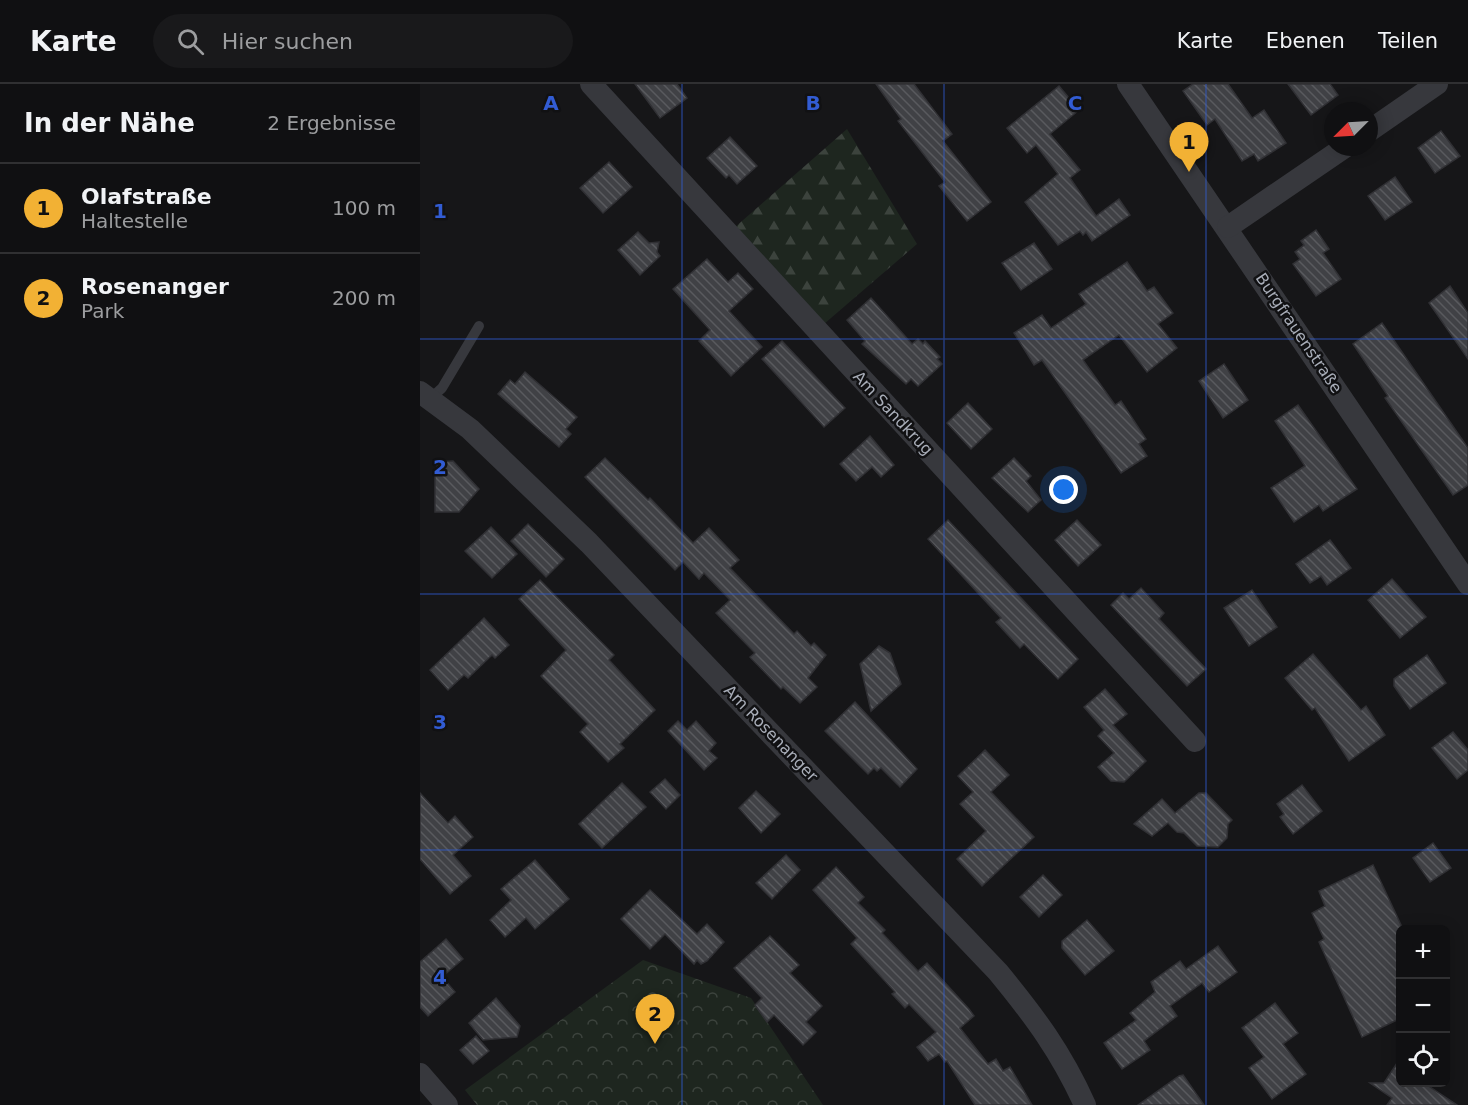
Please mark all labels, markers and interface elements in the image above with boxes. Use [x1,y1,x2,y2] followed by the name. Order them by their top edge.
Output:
[153,14,573,68] search box
[30,25,117,58] text: Karte
[174,25,207,58] icon: search
[222,29,353,54] text: Hier suchen
[1177,29,1233,53] text: Karte
[1266,29,1345,53] text: Ebenen
[1378,29,1438,53] text: Teilen
[543,91,559,115] text: A
[805,91,821,115] text: B
[1068,91,1082,115] text: C
[1324,102,1378,156] north arrow
[24,108,195,138] text: In der Nähe
[267,111,396,135] text: 2 Ergebnisse
[1170,122,1208,172] pin: 1
[81,184,212,209] text: Olafstraße
[37,196,50,220] text: 1
[332,196,396,220] text: 100 m
[433,199,447,223] text: 1
[81,209,188,233] text: Haltestelle
[1252,269,1346,397] street label: Burgfrauenstraße
[81,274,229,299] text: Rosenanger
[37,286,50,310] text: 2
[332,286,396,310] text: 200 m
[81,299,124,323] text: Park
[849,367,937,459] street label: Am Sandkrug
[433,455,447,479] text: 2
[1049,475,1078,504] your location
[720,681,822,785] street label: Am Rosenanger
[433,710,447,734] text: 3
[1396,925,1450,1087] map controls
[1396,925,1450,979] button: +
[433,965,447,989] text: 4
[1396,979,1450,1033] button: −
[636,994,674,1044] pin: 2
[1396,1033,1450,1087] button: locate

